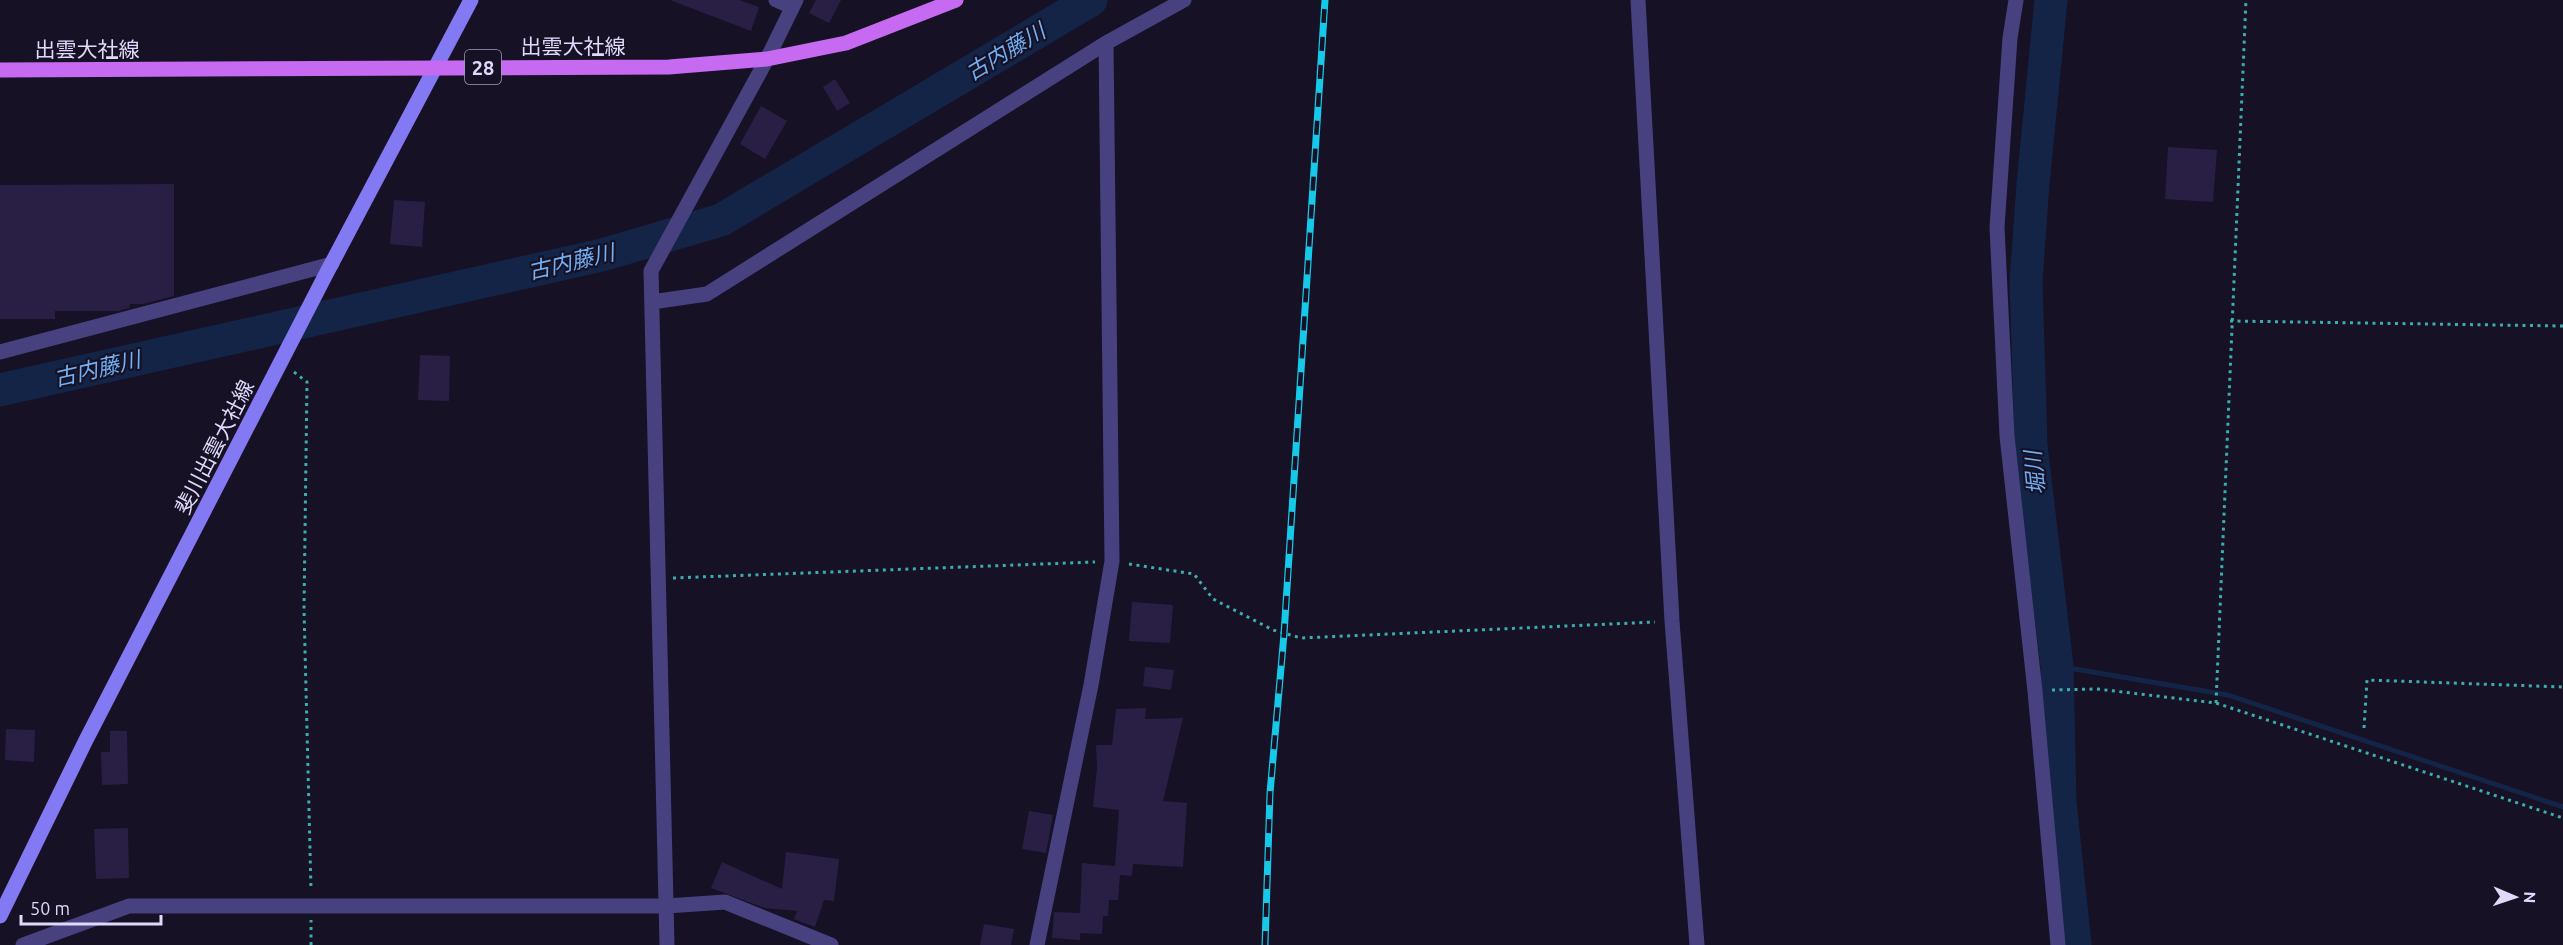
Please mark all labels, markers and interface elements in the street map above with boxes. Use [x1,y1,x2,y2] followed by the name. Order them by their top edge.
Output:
[961,17,1051,84] water label: 古内藤川
[521,34,626,58] street label: 出雲大社線
[35,37,140,61] street label: 出雲大社線
[465,50,501,84] road number: 28
[525,238,619,283] water label: 古内藤川
[51,345,145,390] water label: 古内藤川
[170,376,258,518] street label: 斐川出雲大社線
[2019,448,2049,496] water label: 堀川
[2485,867,2545,927] north arrow
[21,888,160,926] scale bar
[2521,891,2539,904] text: N
[30,898,70,918] text: 50 m

